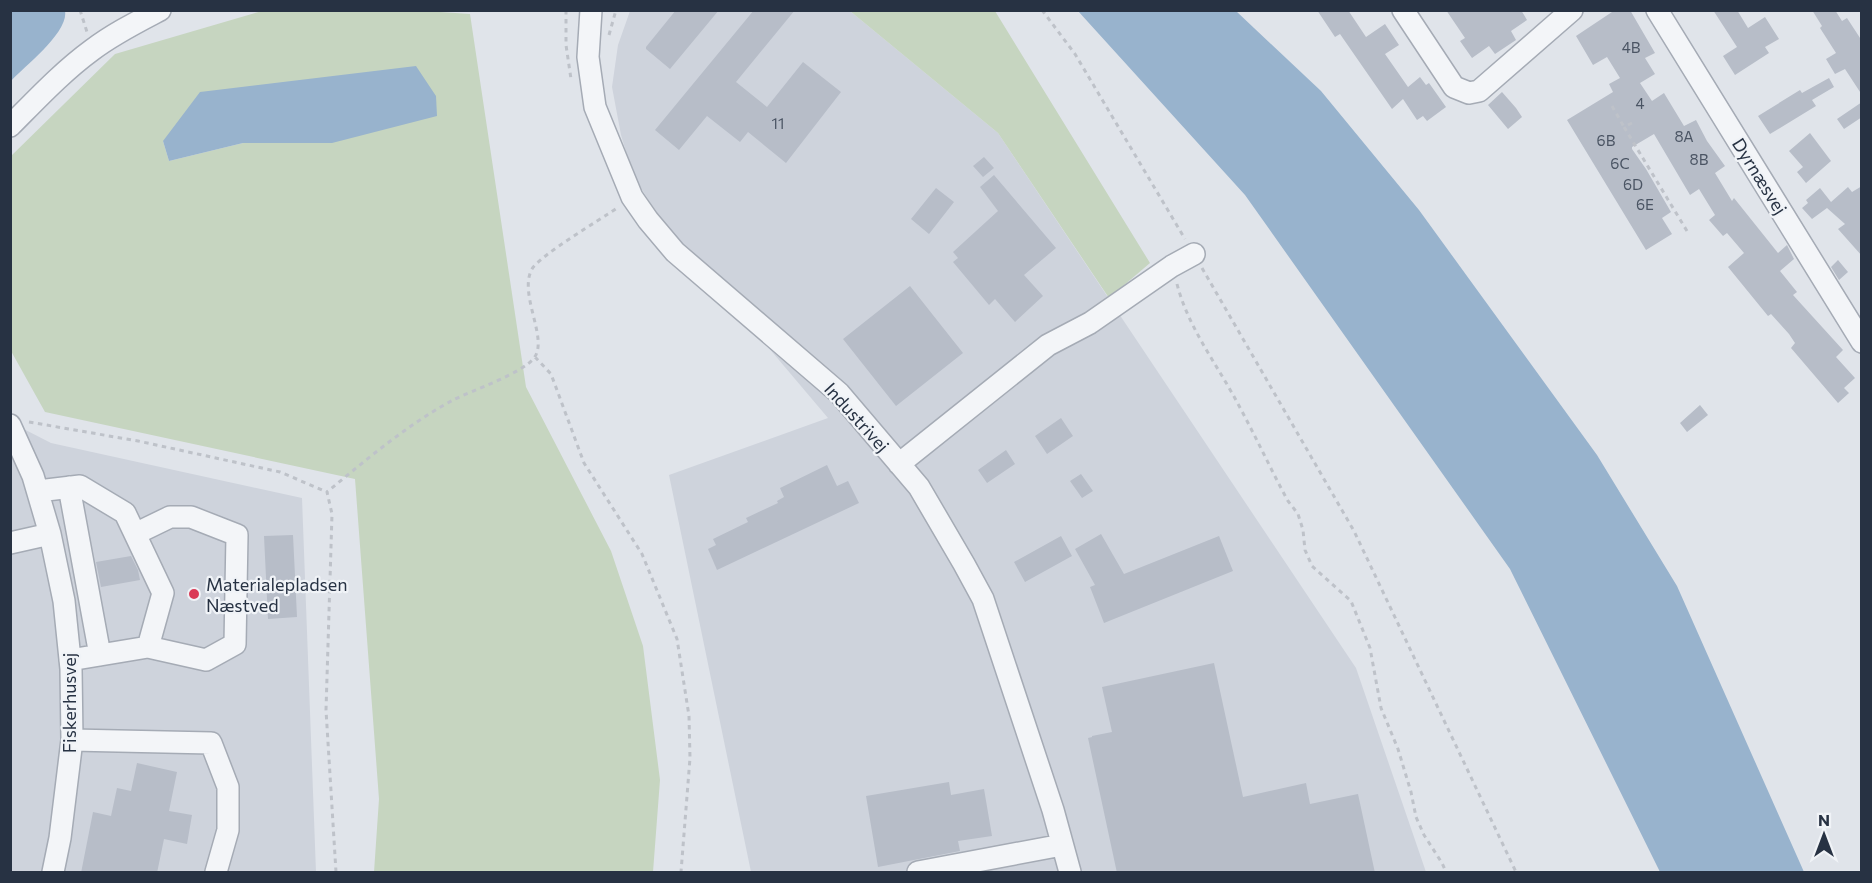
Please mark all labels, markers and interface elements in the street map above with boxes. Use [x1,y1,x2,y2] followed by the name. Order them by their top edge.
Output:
[1622,38,1641,56] house number: 4B
[1636,94,1645,112] house number: 4
[772,114,784,132] house number: 11
[1674,127,1694,145] house number: 8A
[1597,131,1616,149] house number: 6B
[1728,134,1792,218] street label: Dyrnæsvej
[1690,150,1709,168] house number: 8B
[1610,154,1630,172] house number: 6C
[1623,175,1643,193] house number: 6D
[1636,195,1654,213] house number: 6E
[820,378,894,456] street label: Industrivej
[206,573,348,616] place label: Materialepladsen Næstved
[187,587,201,601] marker: Materialepladsen Næstved
[58,653,80,753] street label: Fiskerhusvej
[1794,805,1854,865] north arrow
[1818,810,1830,829] text: N

